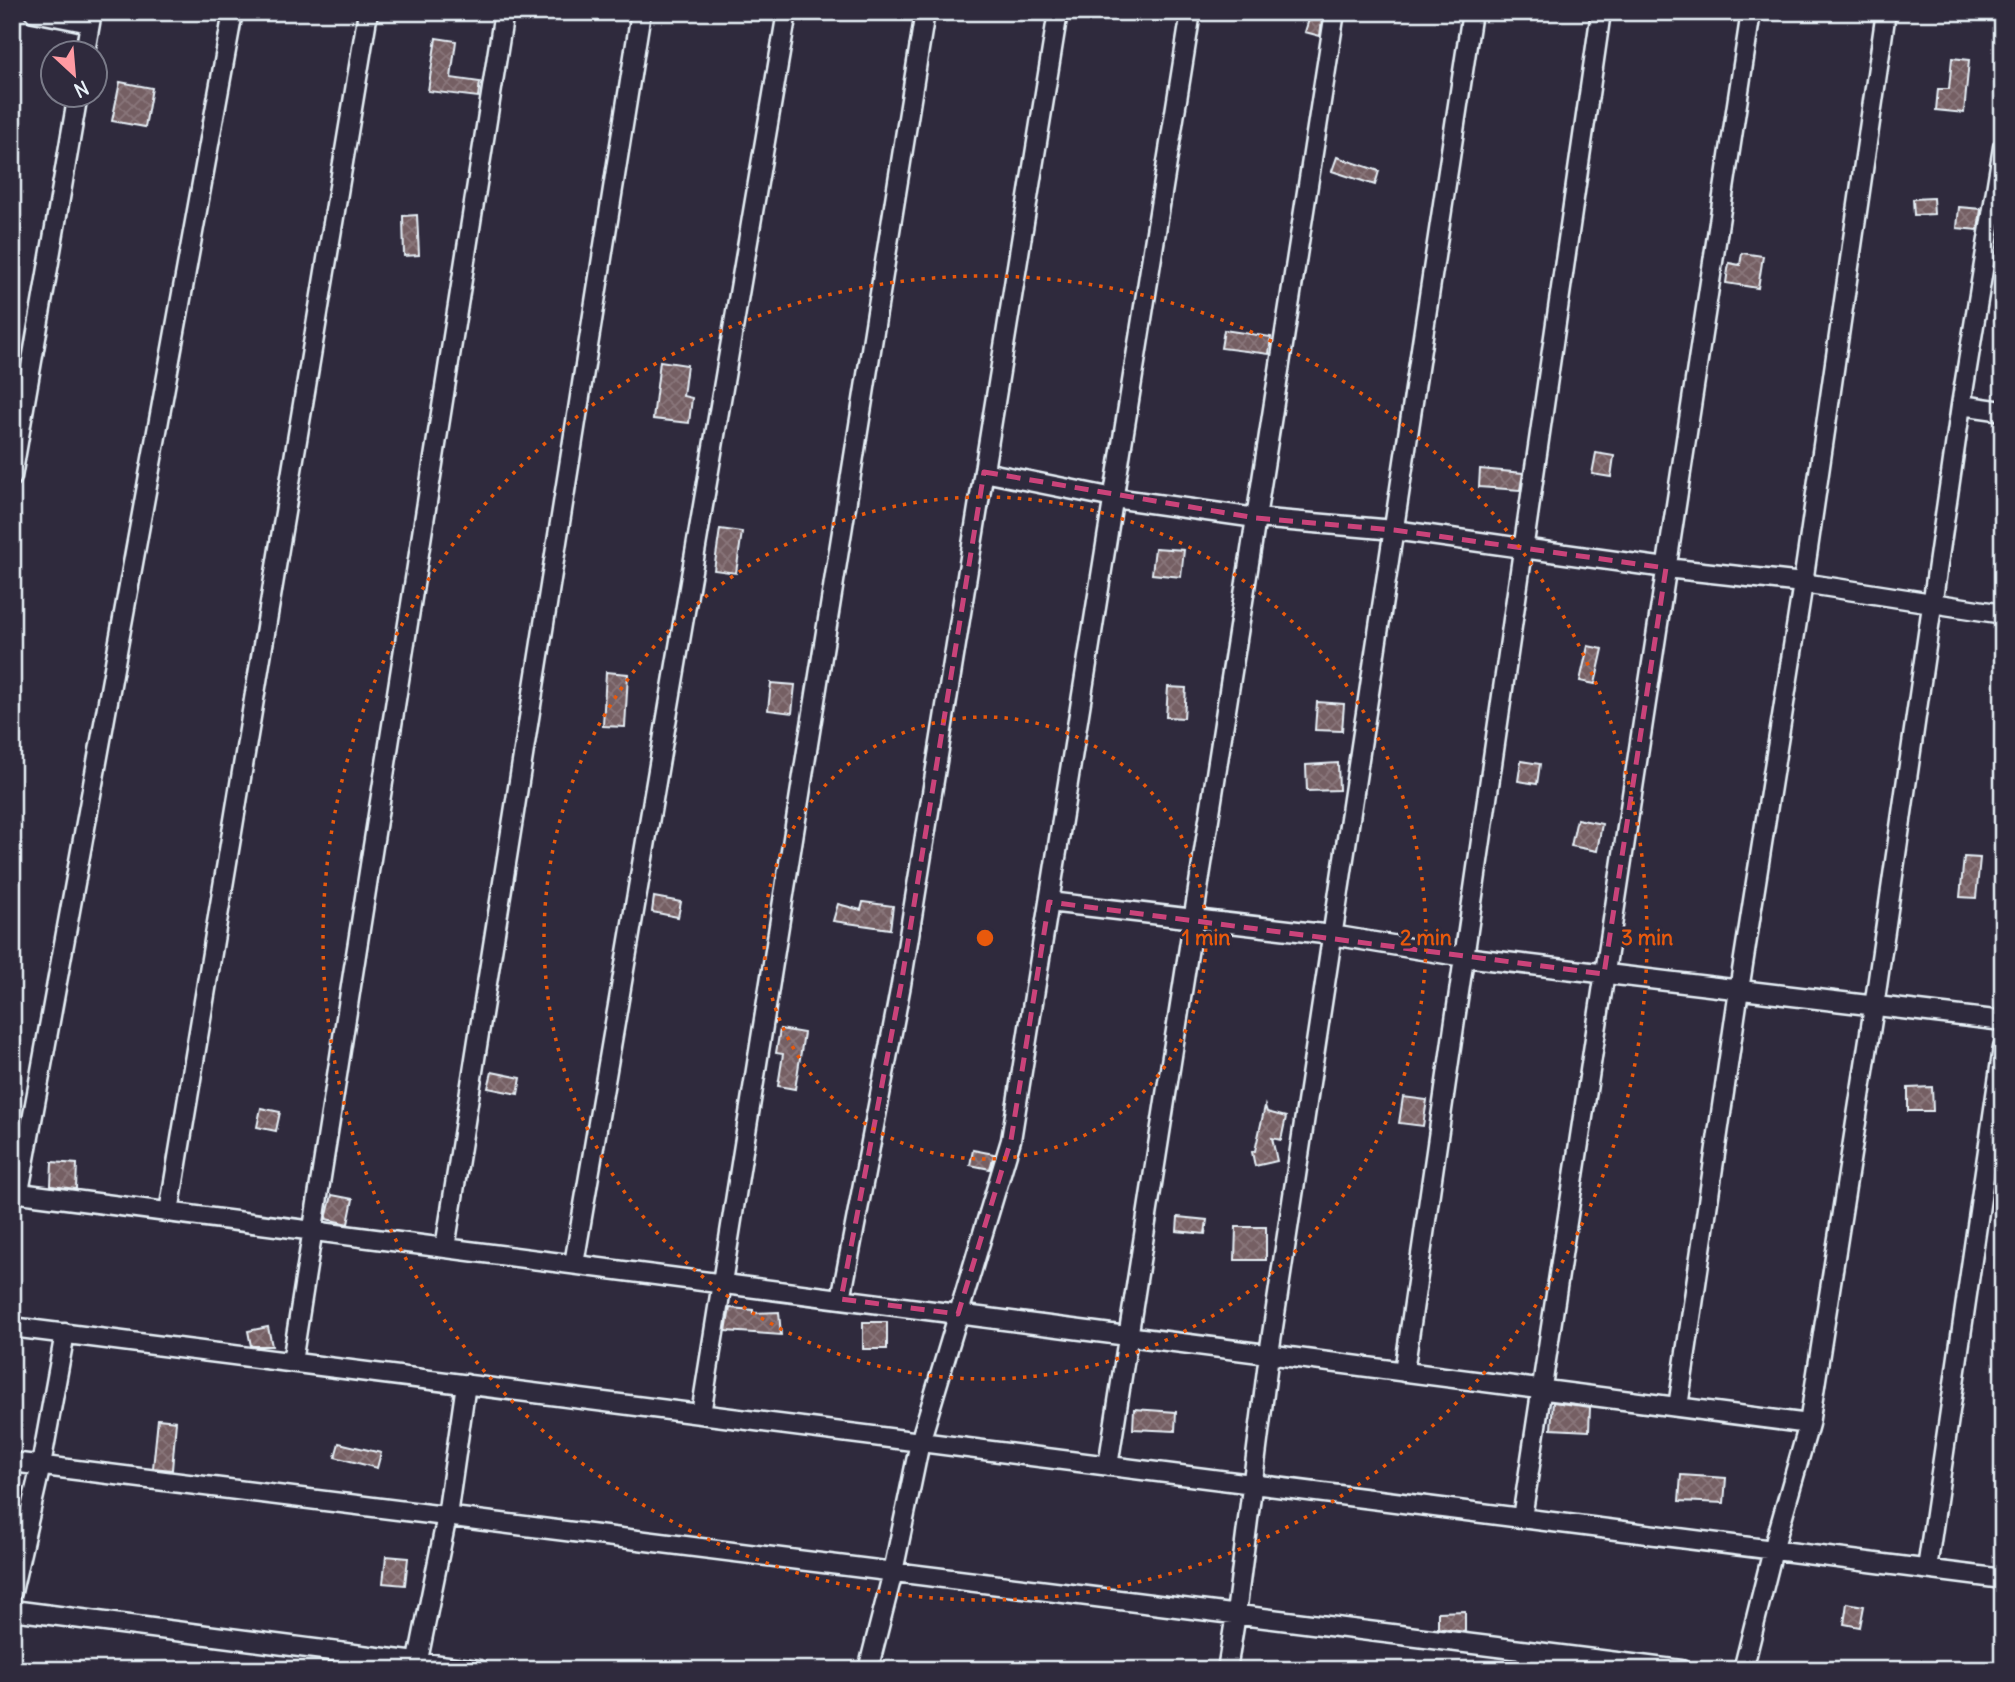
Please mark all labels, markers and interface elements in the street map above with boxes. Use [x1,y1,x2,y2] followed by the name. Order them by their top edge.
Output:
[38,38,108,108] north arrow
[70,76,93,103] text: N
[1182,924,1230,951] text: 1 min
[1400,924,1452,951] text: 2 min
[1621,924,1673,951] text: 3 min
[973,926,997,950] centre of rings

